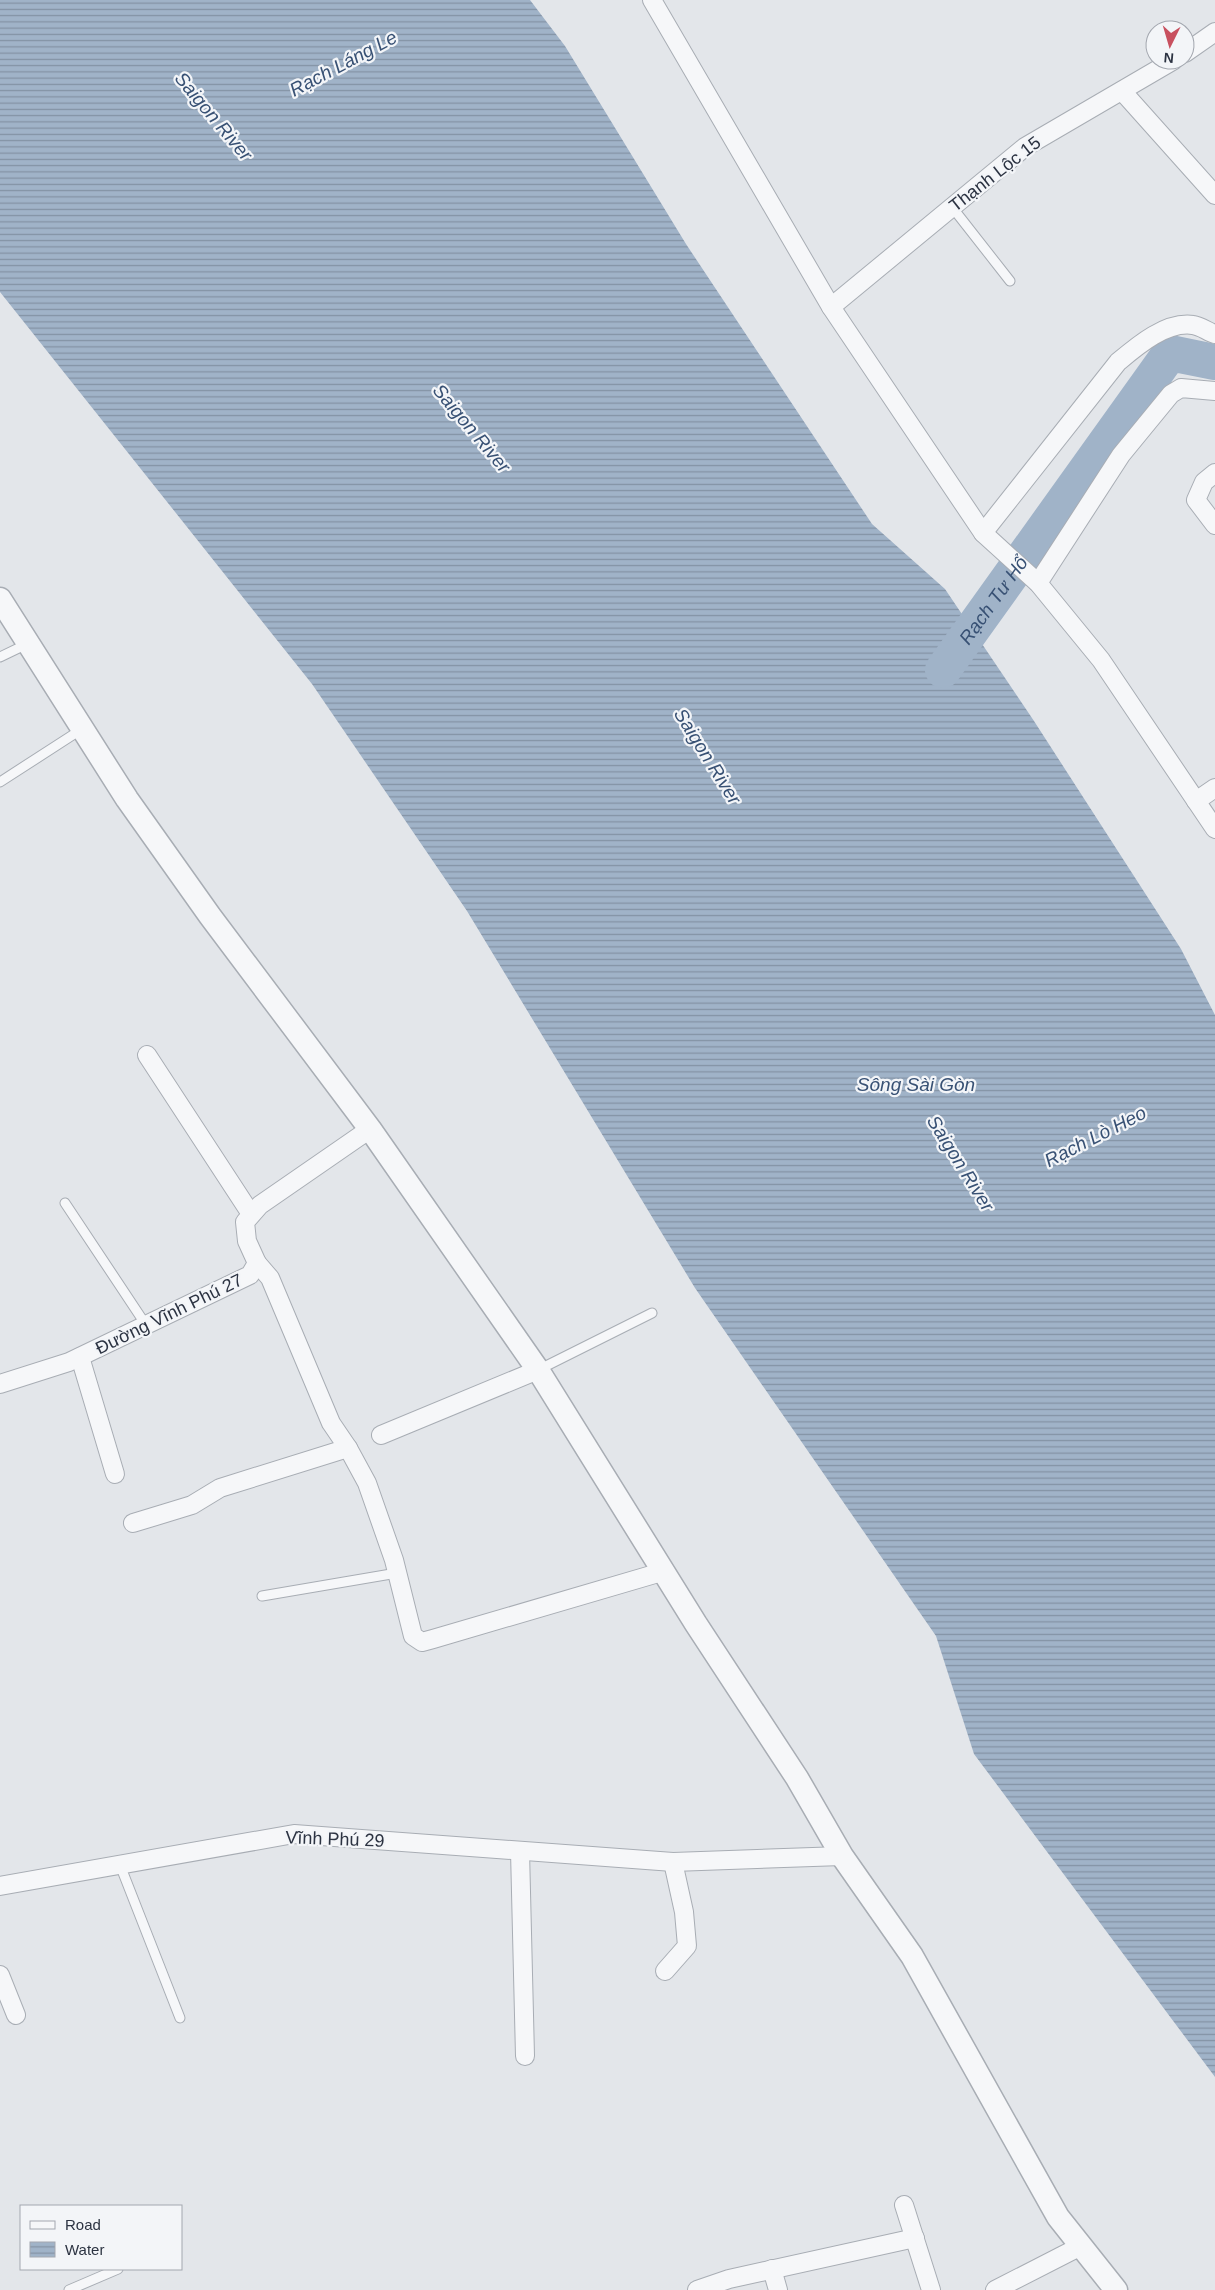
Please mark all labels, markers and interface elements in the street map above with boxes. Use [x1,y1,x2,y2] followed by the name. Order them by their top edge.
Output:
[1145,20,1195,70] north arrow
[286,26,400,100] water label: Rạch Láng Le
[1163,50,1175,66] text: N
[171,68,257,165] water label: Saigon River
[945,132,1045,216] street label: Thạnh Lộc 15
[429,380,515,477] water label: Saigon River
[955,551,1033,648] water label: Rạch Tư Hổ
[670,705,746,809] water label: Saigon River
[857,1074,975,1095] water label: Sông Sài Gòn
[1041,1102,1149,1171] water label: Rạch Lò Heo
[923,1112,999,1216] water label: Saigon River
[92,1270,246,1358] street label: Đường Vĩnh Phú 27
[285,1827,385,1851] street label: Vĩnh Phú 29
[20,2205,182,2270] legend
[65,2216,101,2233] text: Road
[65,2241,104,2258] text: Water

